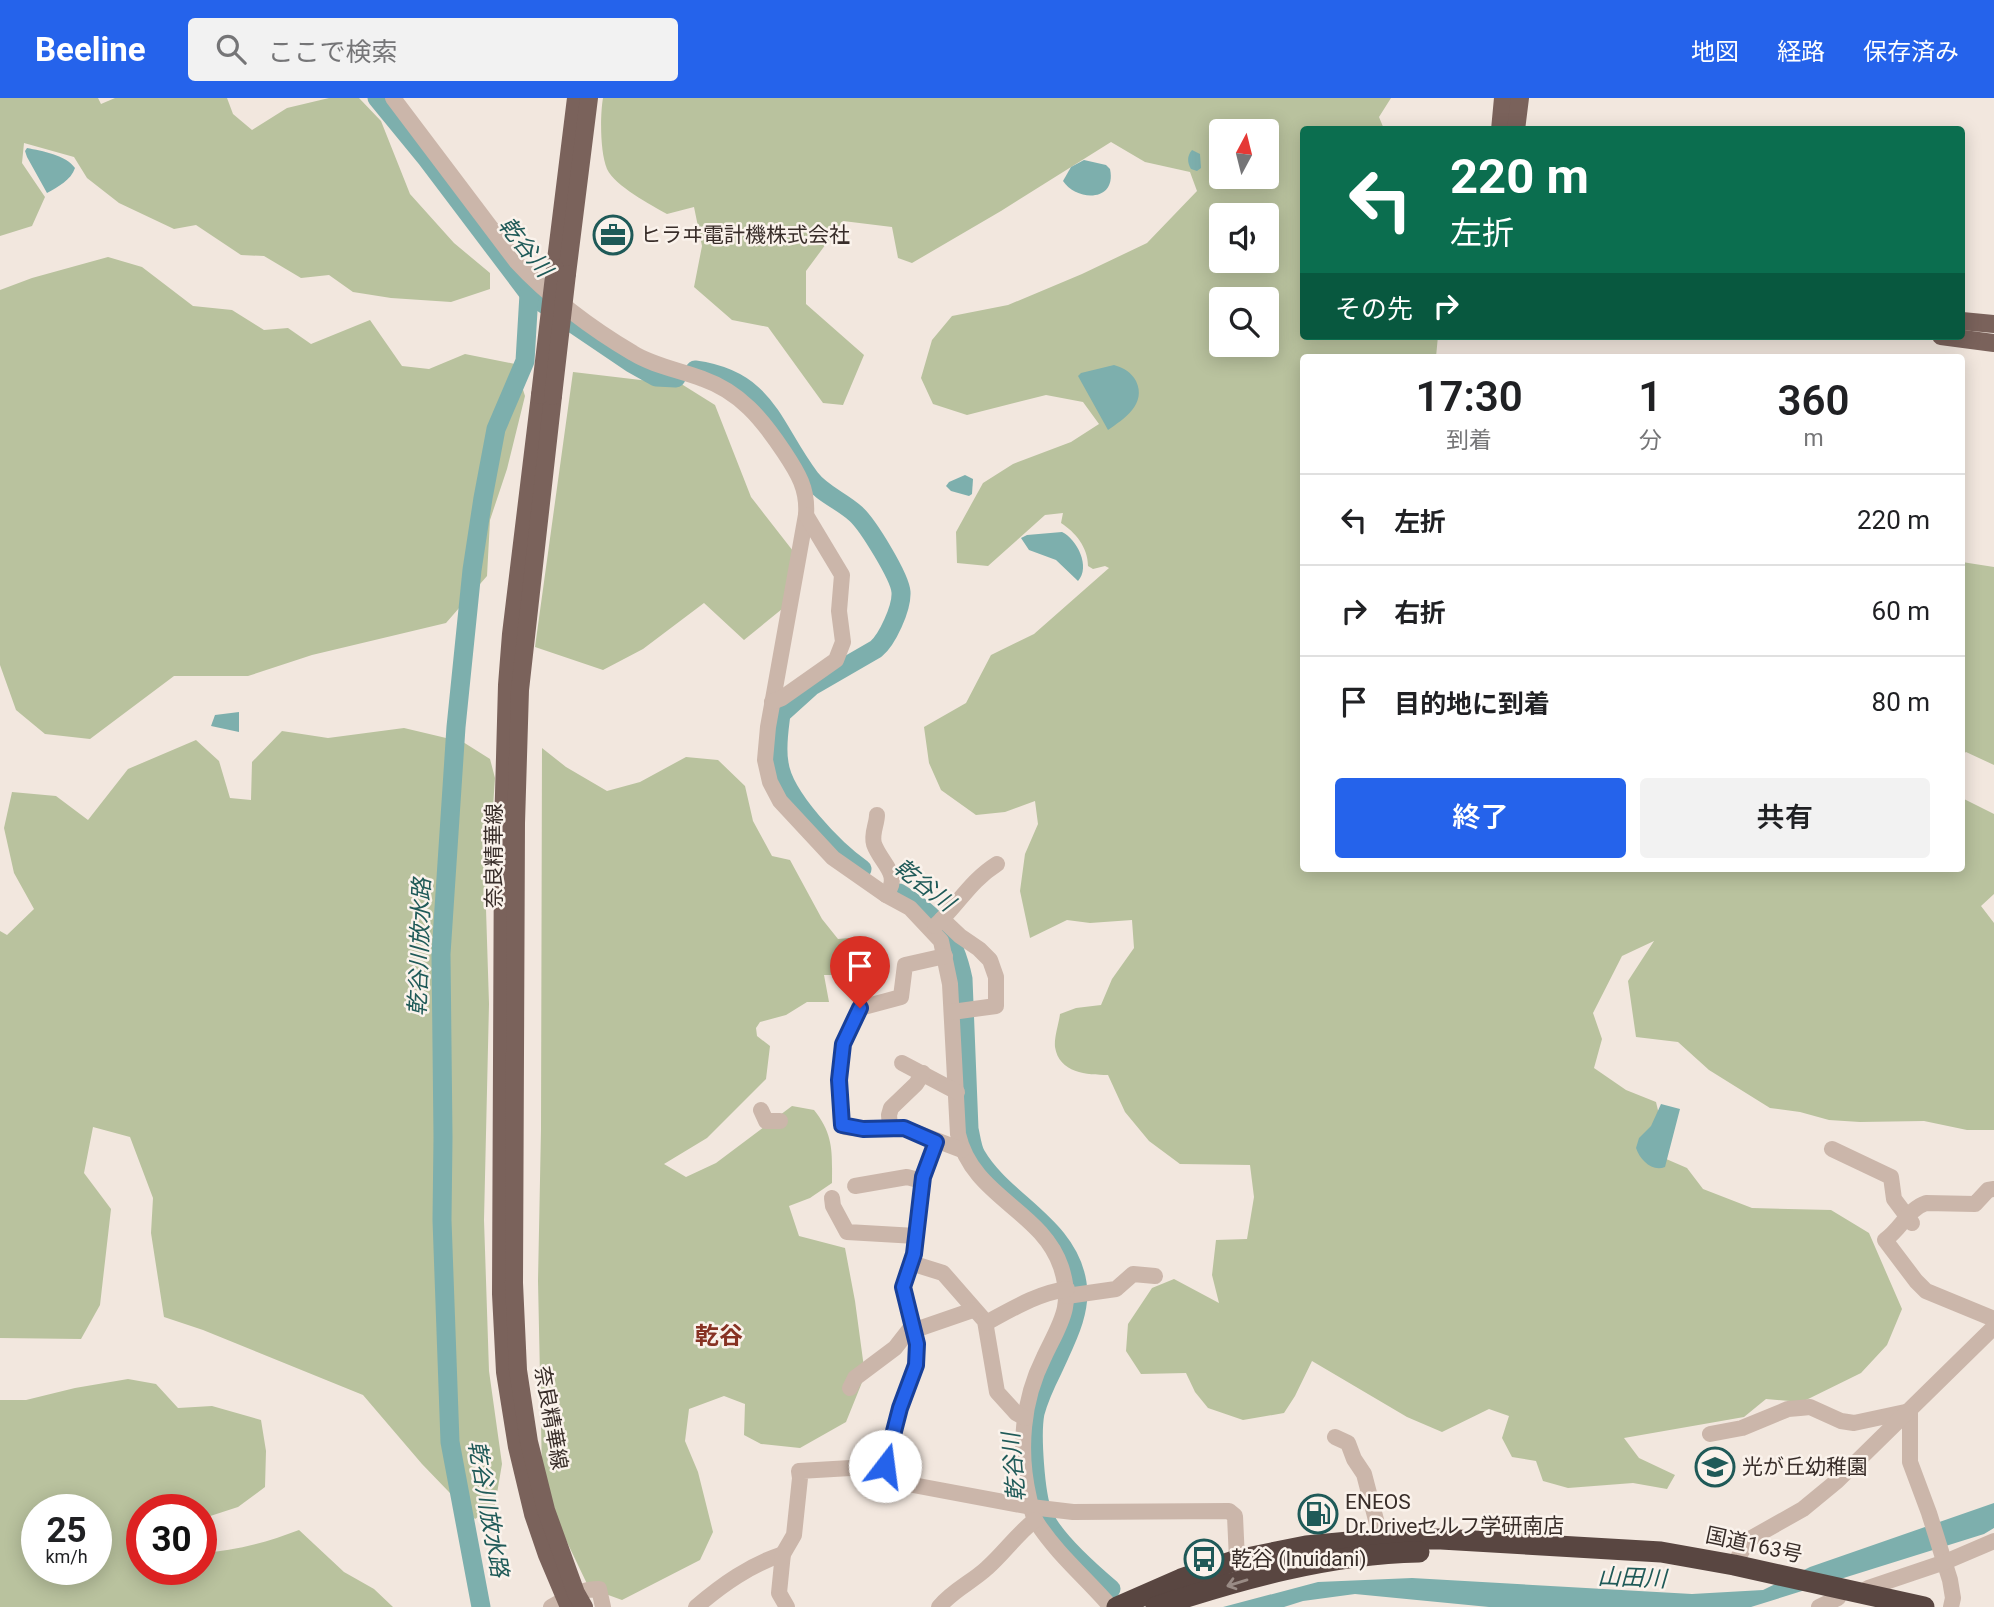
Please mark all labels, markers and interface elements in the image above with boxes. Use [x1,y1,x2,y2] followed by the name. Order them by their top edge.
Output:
[188,18,678,81] search box
[35,30,146,69] text: Beeline
[212,30,250,68] icon: search
[268,37,398,67] text: ここで検索
[1691,38,1739,66] text: 地図
[1777,38,1825,66] text: 経路
[1863,38,1959,66] text: 保存済み
[1209,119,1279,189] north arrow
[1209,119,1279,357] map controls
[1450,148,1589,205] text: 220 m
[1335,154,1426,245] icon: left
[1209,203,1279,273] button: sound
[493,212,559,285] water label: 乾谷川
[592,214,634,256] office icon: ヒラヰ電計機株式会社
[1450,214,1514,252] text: 左折
[640,223,850,247] place label: ヒラヰ電計機株式会社
[1209,287,1279,357] button: search
[1427,287,1465,325] icon: right
[1335,294,1413,324] text: その先
[1415,372,1523,421] text: 17:30
[1638,372,1662,421] text: 1
[1778,376,1850,425] text: 360
[1804,425,1824,452] text: m
[1446,427,1492,454] text: 到着
[1639,427,1662,454] text: 分
[1335,501,1373,539] icon: left
[1857,505,1930,535] text: 220 m
[1394,507,1446,537] text: 左折
[1335,592,1373,630] icon: right
[1872,596,1930,626] text: 60 m
[1394,598,1446,628] text: 右折
[1335,683,1373,721] icon: arrive
[1872,687,1930,717] text: 80 m
[1394,689,1550,719] text: 目的地に到着
[1335,778,1626,858] button: 終了
[1640,778,1930,858] button: 共有
[482,804,506,909] street label: 奈良精華線
[889,853,962,919] water label: 乾谷川
[404,876,436,1016] water label: 乾谷川放水路
[830,936,890,1008] pin
[841,947,879,985] icon: arrive
[695,1322,743,1350] district label: 乾谷
[530,1364,572,1472] street label: 奈良精華線
[997,1428,1030,1503] water label: 乾谷川
[848,1429,922,1503] position arrow
[463,1439,514,1581] water label: 乾谷川放水路
[1694,1446,1736,1488] school or university icon: 光が丘幼稚園
[1742,1455,1868,1479] place label: 光が丘幼稚園
[1345,1490,1564,1538] place label: ENEOS Dr.Driveセルフ学研南店
[1297,1493,1339,1535] fuel station icon: ENEOS Dr.Driveセルフ学研南店
[126,1494,217,1585] speed limit sign: 30
[46,1510,87,1551] text: 25
[1703,1523,1805,1567] street label: 国道163号
[1183,1538,1225,1580] bus stop icon: 乾谷 (Inuidani)
[45,1546,88,1567] text: km/h
[1231,1547,1367,1571] place label: 乾谷 (Inuidani)
[1597,1563,1670,1593] water label: 山田川
[1226,1577,1248,1590] one-way arrow

